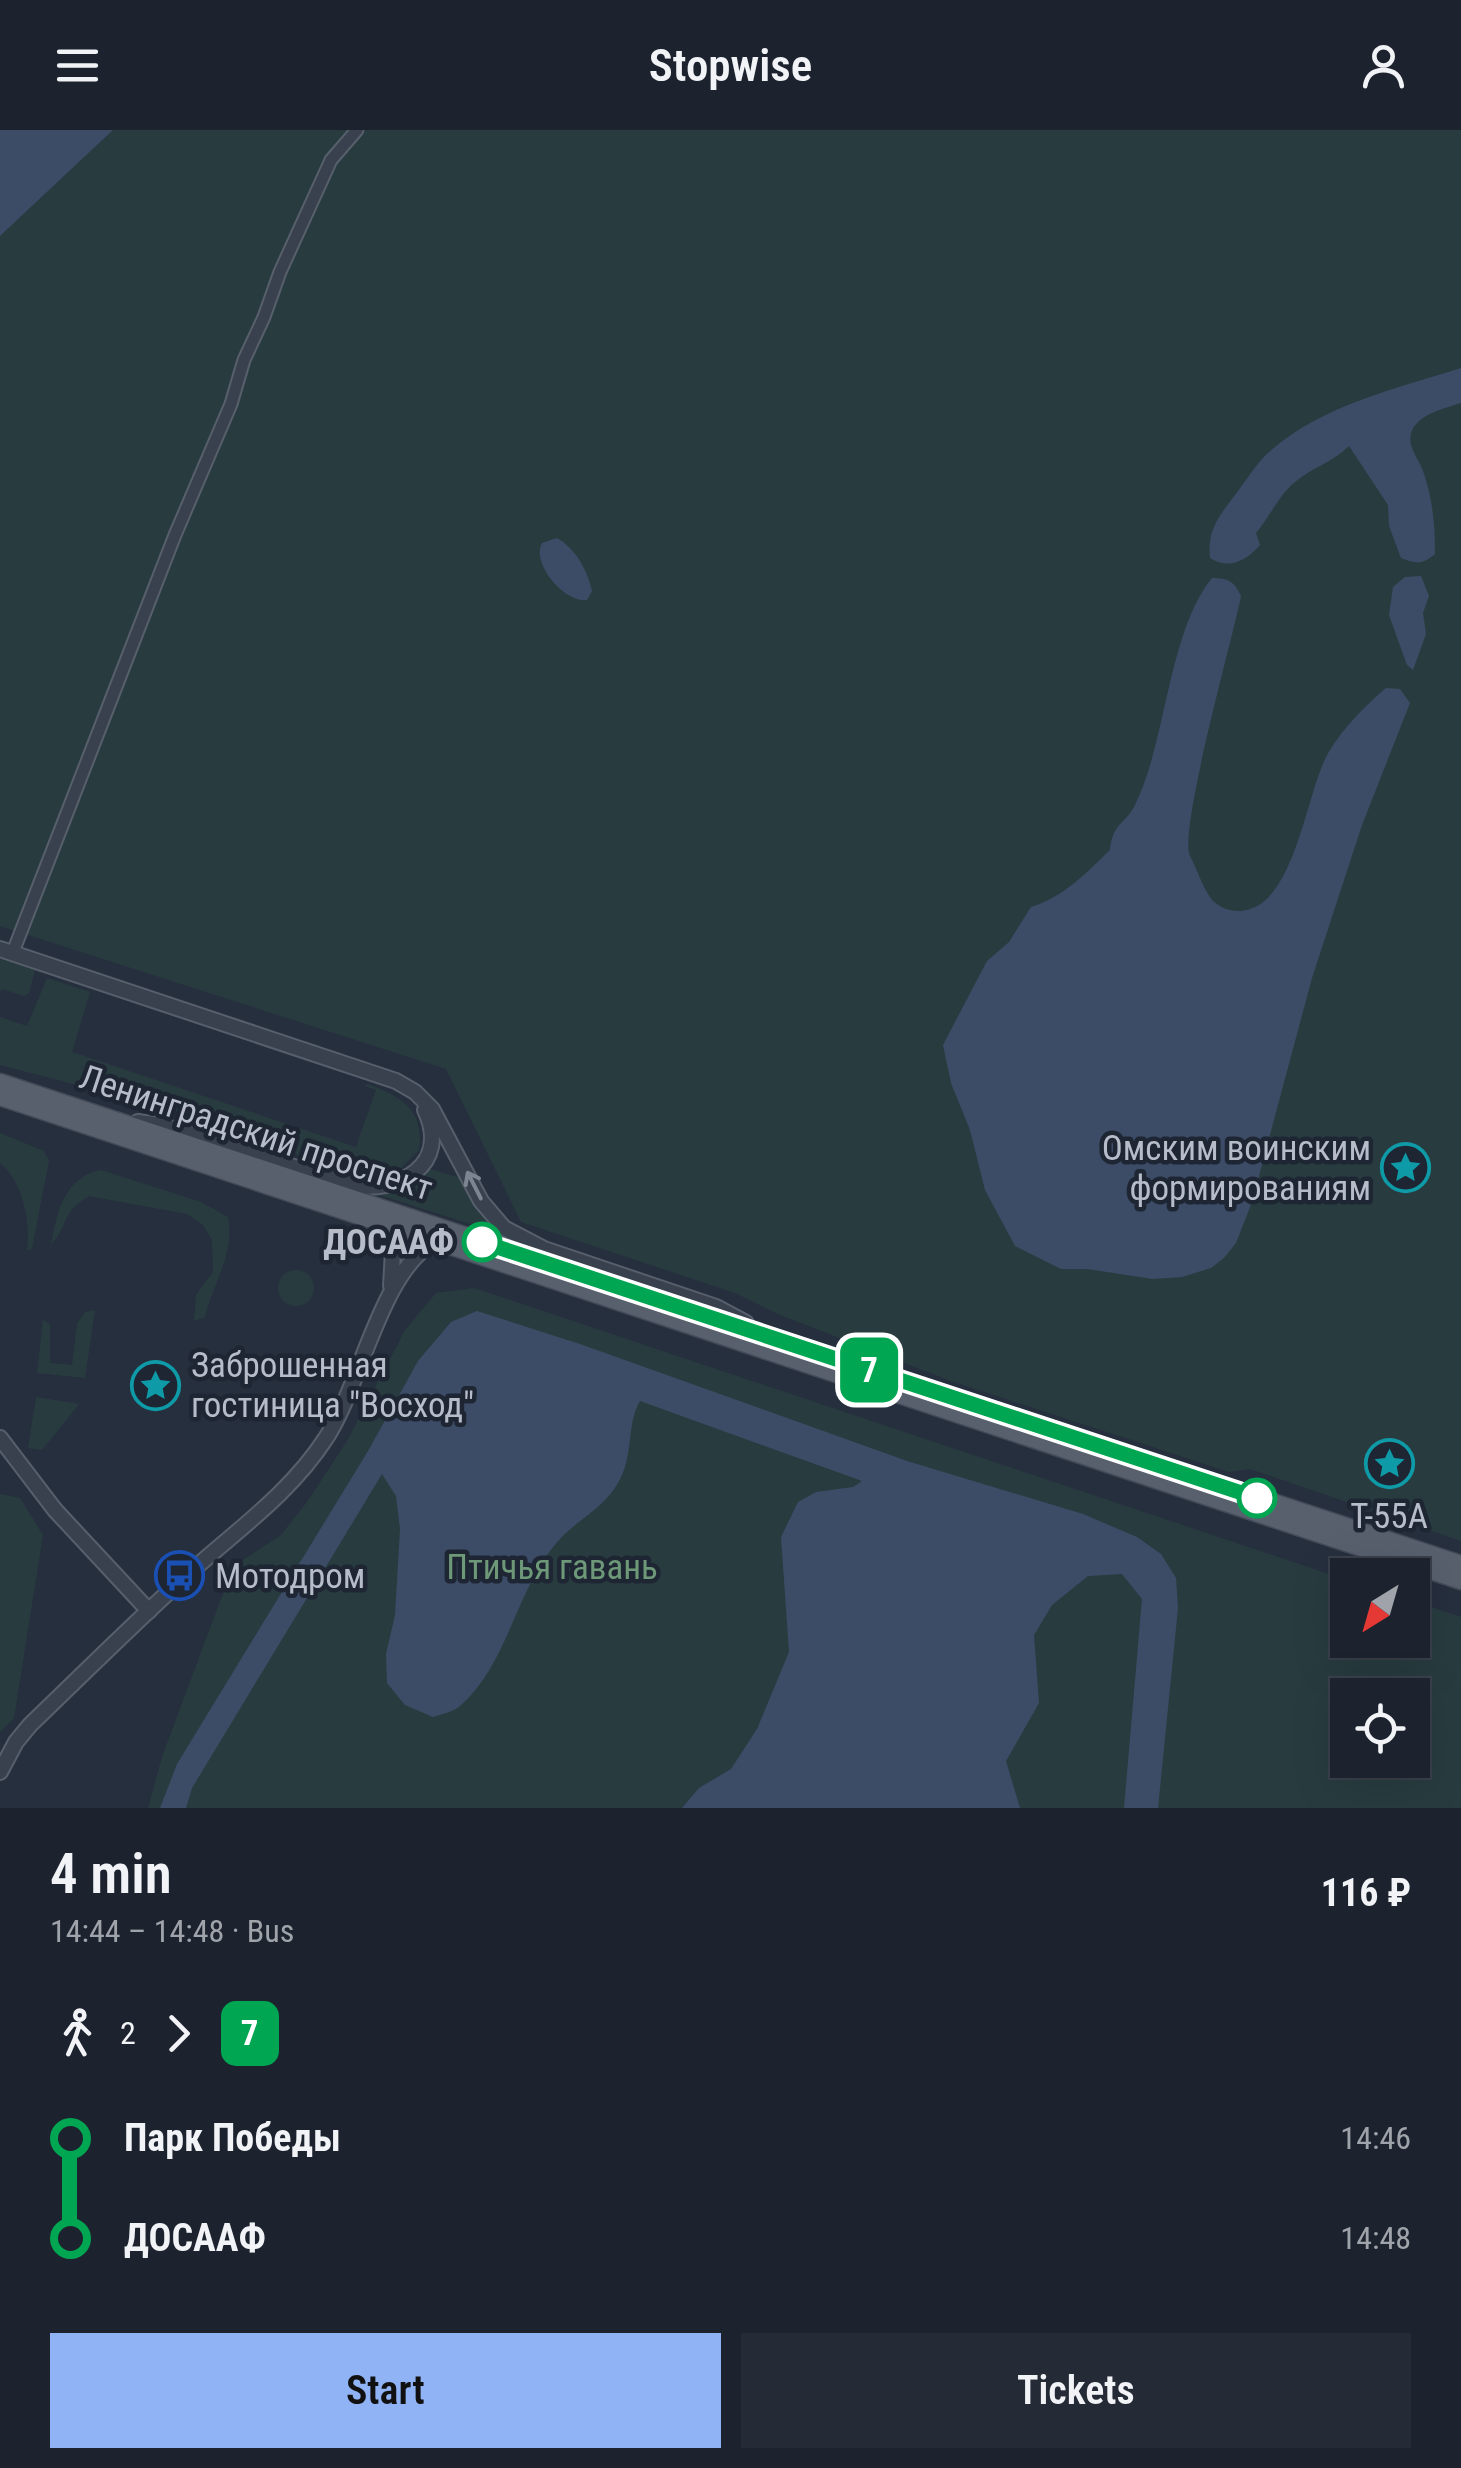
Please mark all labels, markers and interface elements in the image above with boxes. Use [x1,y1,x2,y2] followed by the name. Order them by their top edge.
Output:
[50,38,105,93] icon: menu
[1356,38,1411,93] icon: person
[649,39,812,92] text: Stopwise
[74,1057,438,1209] street label: Ленинградский проспект
[1102,1128,1371,1209] place label: Омским воинским формированиям
[1380,1142,1432,1194] place icon: Омским воинским формированиям
[463,1171,482,1201] one-way arrow
[323,1222,454,1263] place label: ДОСААФ
[463,1223,501,1261] marker: ДОСААФ
[836,1338,902,1402] line badge: 7
[191,1345,474,1426] place label: Заброшенная гостиница "Восход"
[860,1350,878,1391] text: 7
[130,1359,182,1411] place icon: Заброшенная гостиница "Восход"
[1363,1438,1415,1490] place icon: Т-55А
[1238,1479,1276,1517] unlabelled marker
[1350,1496,1428,1537] place label: Т-55А
[446,1547,658,1588] park label: Птичья гавань
[154,1550,206,1602] bus stop icon: Мотодром
[215,1556,365,1597] place label: Мотодром
[1330,1558,1430,1658] north arrow
[1330,1558,1430,1778] map controls
[1330,1678,1430,1778] button: locate
[50,1842,172,1906] text: 4 min
[1321,1871,1411,1915] text: 116 ₽
[50,1912,294,1950] text: 14:44 – 14:48 · Bus
[50,2006,105,2061] icon: walk
[151,2006,206,2061] icon: forward
[241,2013,259,2054] text: 7
[120,2014,136,2052] text: 2
[124,2116,341,2160] text: Парк Победы
[1340,2119,1411,2157] text: 14:46
[124,2216,266,2260] text: ДОСААФ
[1340,2219,1411,2257] text: 14:48
[50,2333,721,2448] button: Start
[741,2333,1411,2448] button: Tickets

